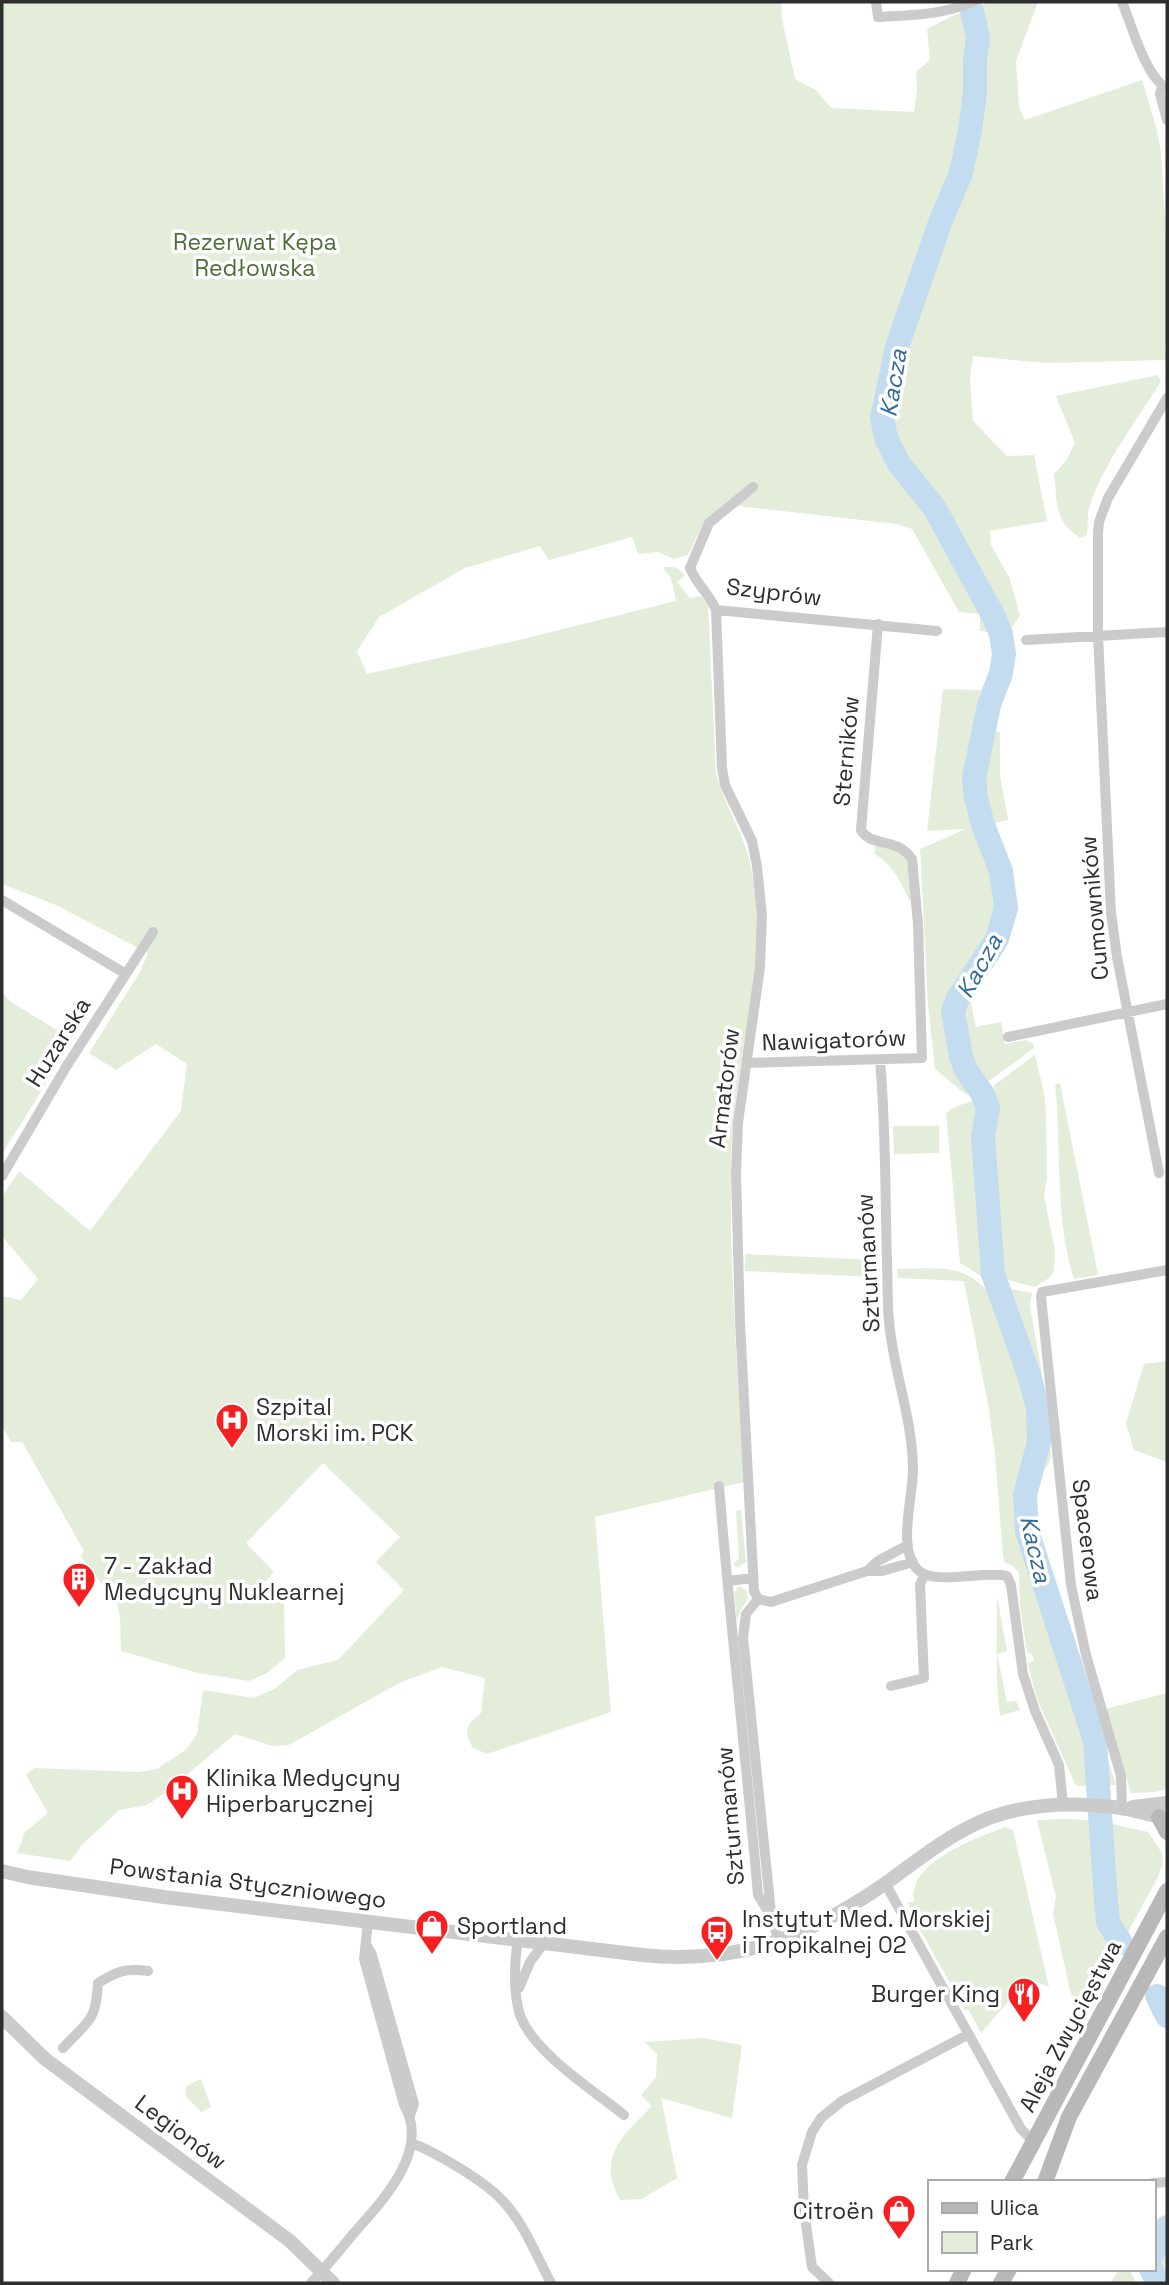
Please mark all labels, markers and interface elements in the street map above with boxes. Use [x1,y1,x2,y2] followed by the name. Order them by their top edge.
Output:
[173,227,337,283] park label: Rezerwat Kępa Redłowska
[872,347,914,419] water label: Kacza
[725,571,823,613] street label: Szyprów
[826,695,866,807] street label: Sterników
[1073,834,1115,982] street label: Cumowników
[949,928,1009,1003] water label: Kacza
[19,992,97,1092] street label: Huzarska
[761,1022,907,1058] street label: Nawigatorów
[702,1026,746,1150] street label: Armatorów
[849,1193,887,1333] street label: Szturmanów
[256,1392,414,1448] place label: Szpital Morski im. PCK
[213,1401,251,1450] hospital icon: Szpital Morski im. PCK
[1066,1477,1110,1603] street label: Spacerowa
[1013,1512,1059,1586] water label: Kacza
[104,1551,344,1607] place label: 7 - Zakład Medycyny Nuklearnej
[60,1560,98,1609] building icon: 7 - Zakład Medycyny Nuklearnej
[709,1745,751,1887] street label: Szturmanów
[206,1763,401,1819] place label: Klinika Medycyny Hiperbarycznej
[163,1772,201,1821] hospital icon: Klinika Medycyny Hiperbarycznej
[108,1851,388,1915] street label: Powstania Styczniowego
[742,1904,991,1960] place label: Instytut Med. Morskiej i Tropikalnej 02
[413,1907,451,1956] shop icon: Sportland
[457,1911,567,1941] place label: Sportland
[698,1913,736,1962] bus stop icon: Instytut Med. Morskiej i Tropikalnej 02
[1012,1935,1128,2117] street label: Aleja Zwycięstwa
[1005,1975,1043,2024] restaurant icon: Burger King
[871,1979,1000,2009] place label: Burger King
[129,2088,233,2176] street label: Legionów
[928,2180,1155,2271] legend
[880,2192,918,2241] shop icon: Citroën
[990,2194,1039,2221] text: Ulica
[793,2196,874,2226] place label: Citroën
[990,2229,1034,2256] text: Park

